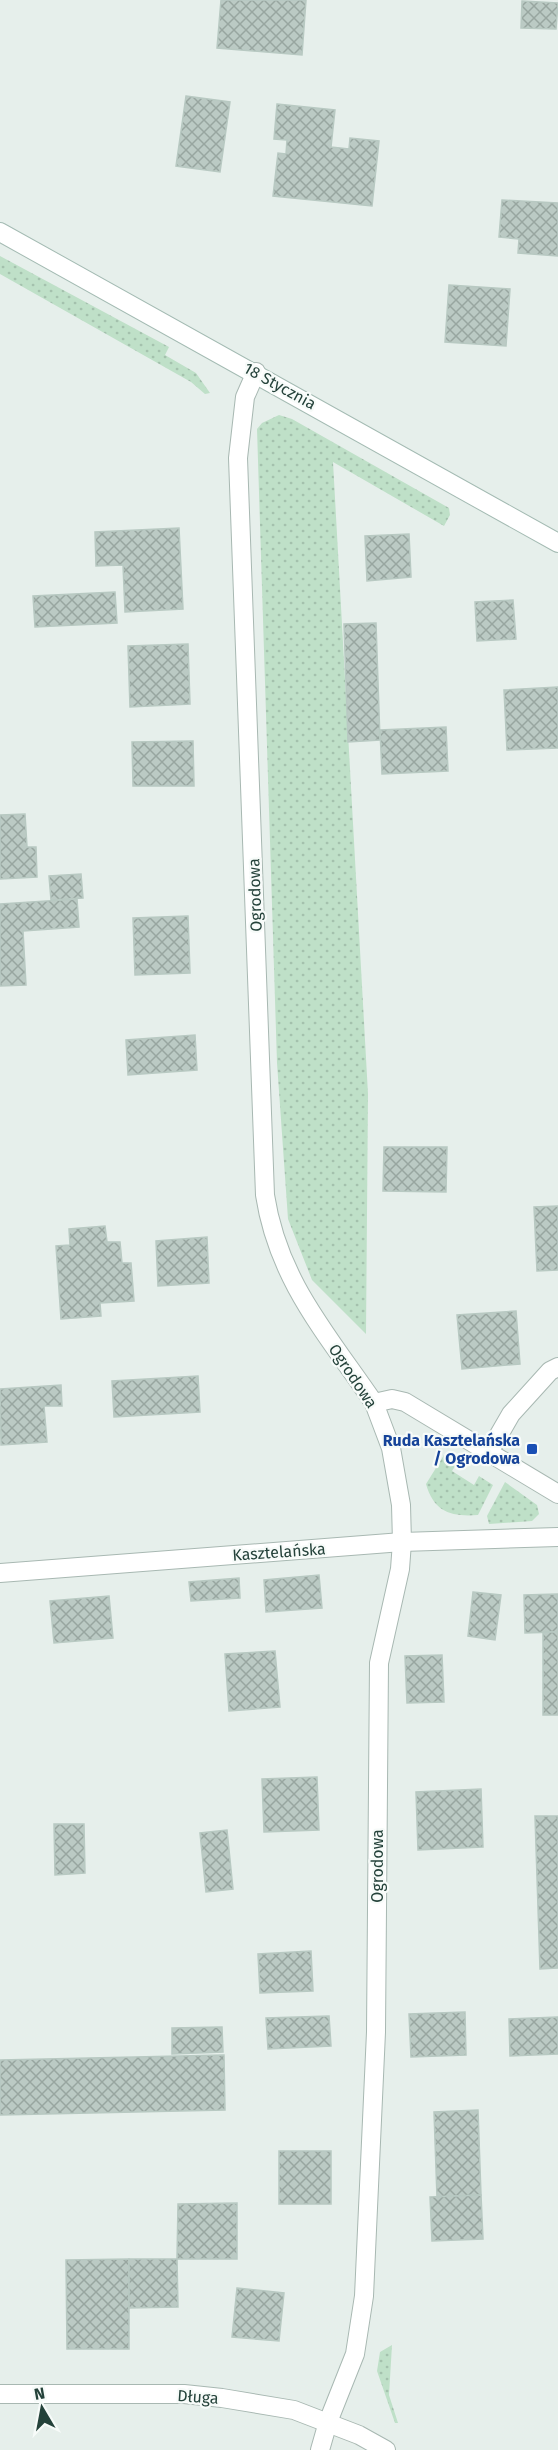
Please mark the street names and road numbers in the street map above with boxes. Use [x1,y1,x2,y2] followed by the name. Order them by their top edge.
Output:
[241,358,319,414] street label: 18 Stycznia
[244,858,266,932] street label: Ogrodowa
[325,1340,381,1412] street label: Ogrodowa
[232,1539,326,1565] street label: Kasztelańska
[368,1829,387,1903] street label: Ogrodowa
[177,2386,219,2408] street label: Długa

